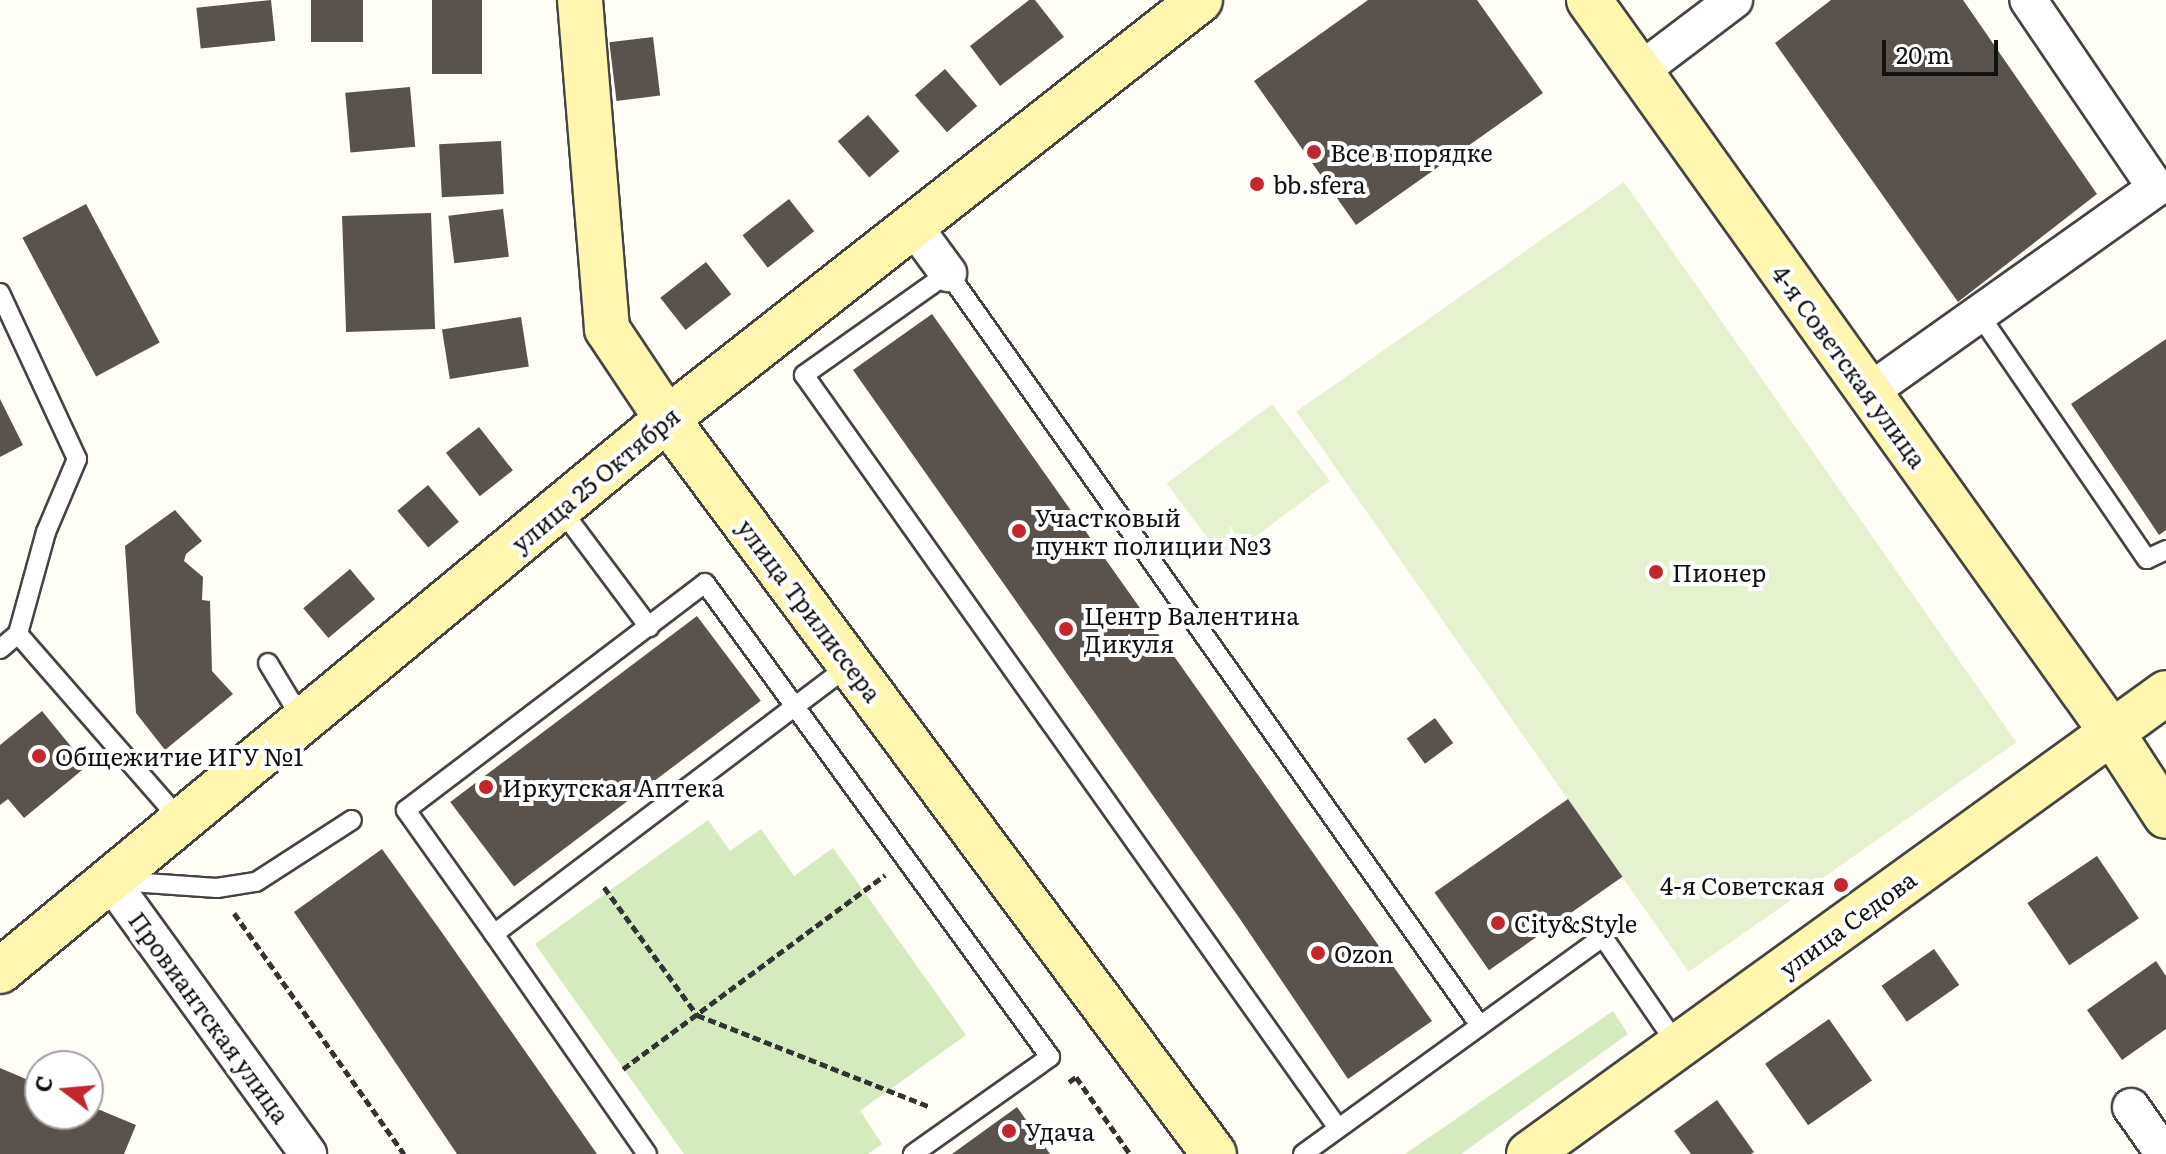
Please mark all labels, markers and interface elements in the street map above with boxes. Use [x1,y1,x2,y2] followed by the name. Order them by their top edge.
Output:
[1886,24,2002,74] scale bar
[1896,36,1950,71] text: 20 m
[1330,138,1493,166] place label: Все в порядке
[1305,143,1323,161] marker: Все в порядке
[1273,170,1366,198] place label: bb.sfera
[1248,175,1266,193] marker: bb.sfera
[1767,259,1933,473] street label: 4-я Советская улица
[505,400,685,558] street label: улица 25 Октября
[1035,503,1272,559] place label: Участковый пункт полиции №3
[732,513,888,707] street label: улица Трилиссера
[1010,522,1028,540] marker: Участковый пункт полиции №3
[1672,558,1766,586] place label: Пионер
[1647,563,1665,581] marker: Пионер
[1084,601,1299,657] place label: Центр Валентина Дикуля
[1055,618,1077,640] marker: Центр Валентина Дикуля
[55,742,303,770] place label: Общежитие ИГУ №1
[30,747,48,765] marker: Общежитие ИГУ №1
[502,773,725,801] place label: Иркутская Аптека
[477,778,495,796] marker: Иркутская Аптека
[1773,864,1921,982] street label: улица Седова
[1660,871,1825,899] place label: 4-я Советская
[1832,876,1850,894] marker: 4-я Советская
[124,906,296,1128] street label: Провиантская улица
[1514,909,1637,937] place label: City&Style
[1489,914,1507,932] marker: City&Style
[1334,939,1394,967] place label: Ozon
[1309,944,1327,962] marker: Ozon
[24,1050,104,1130] north arrow
[24,1072,60,1096] text: С
[1025,1117,1095,1145] place label: Удача
[1000,1122,1018,1140] marker: Удача

